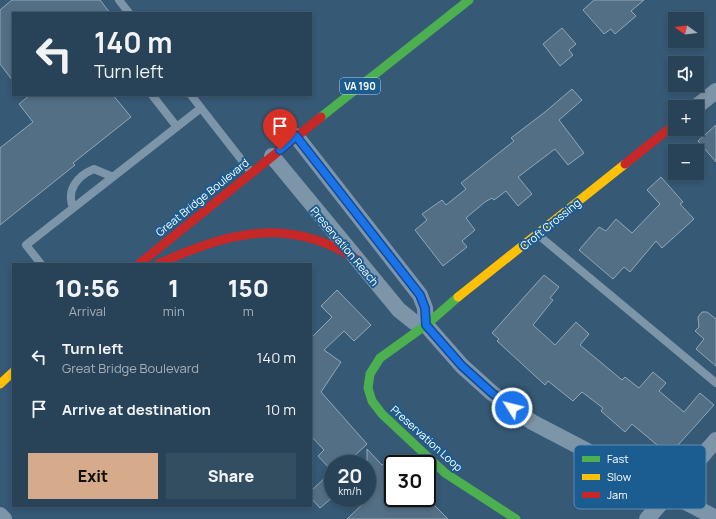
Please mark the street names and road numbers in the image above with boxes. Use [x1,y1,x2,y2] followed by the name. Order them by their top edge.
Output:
[340,78,380,94] road number: VA 190
[152,155,252,239] street label: Great Bridge Boulevard
[516,195,584,253] street label: Croft Crossing
[308,203,382,289] street label: Preservation Reach
[388,402,466,475] street label: Preservation Loop

